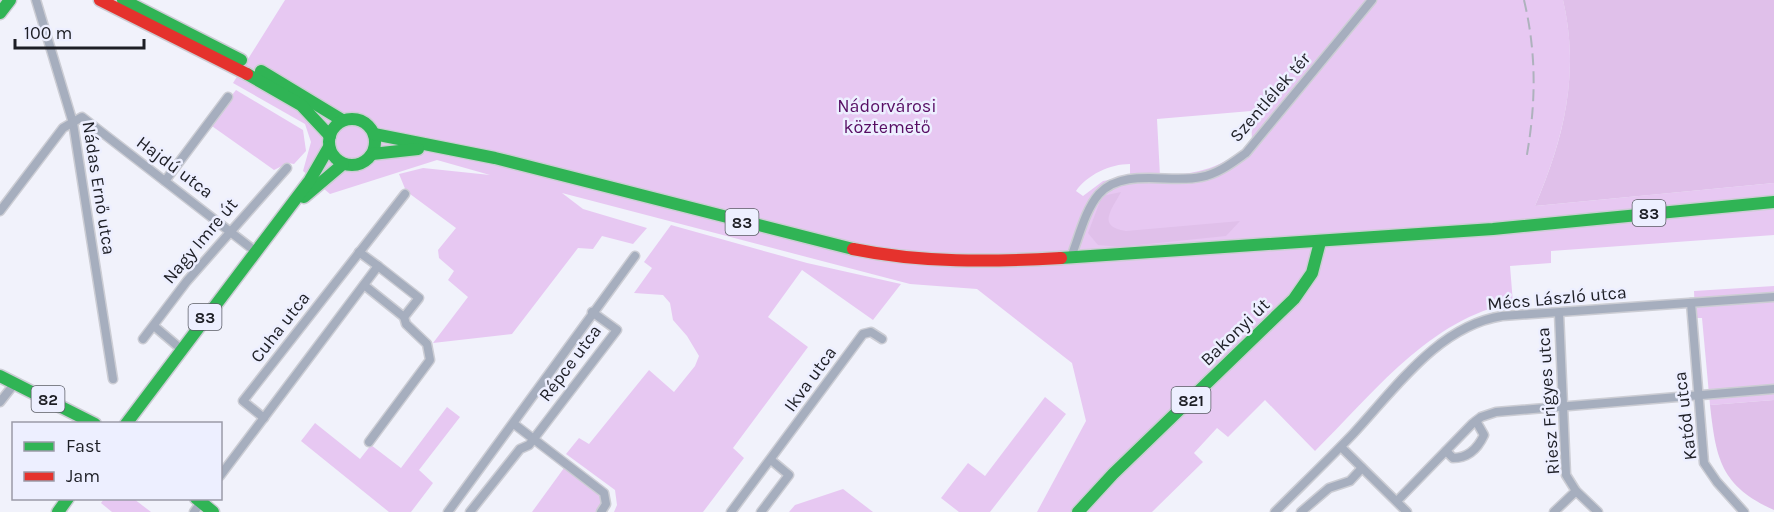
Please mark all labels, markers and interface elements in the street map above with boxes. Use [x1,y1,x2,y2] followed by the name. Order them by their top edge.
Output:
[15,12,144,50] scale bar
[24,22,72,44] text: 100 m
[1225,47,1315,146] street label: Szentlélek tér
[837,95,937,138] park label: Nádorvárosi köztemető
[78,120,120,256] street label: Nádas Ernő utca
[132,131,218,203] street label: Hajdú utca
[158,194,242,288] street label: Nagy Imre út
[1632,200,1666,226] road number: 83
[726,209,758,235] road number: 83
[1486,281,1628,315] street label: Mécs László utca
[246,287,314,367] street label: Cuha utca
[1196,293,1274,370] street label: Bakonyi út
[188,304,222,330] road number: 83
[534,320,606,406] street label: Répce utca
[1532,326,1564,476] street label: Riesz Frigyes utca
[779,342,841,416] street label: Ikva utca
[1669,370,1701,462] street label: Katód utca
[32,386,64,412] road number: 82
[1172,387,1210,413] road number: 821
[12,422,222,500] legend
[66,435,101,457] text: Fast
[66,465,100,487] text: Jam

